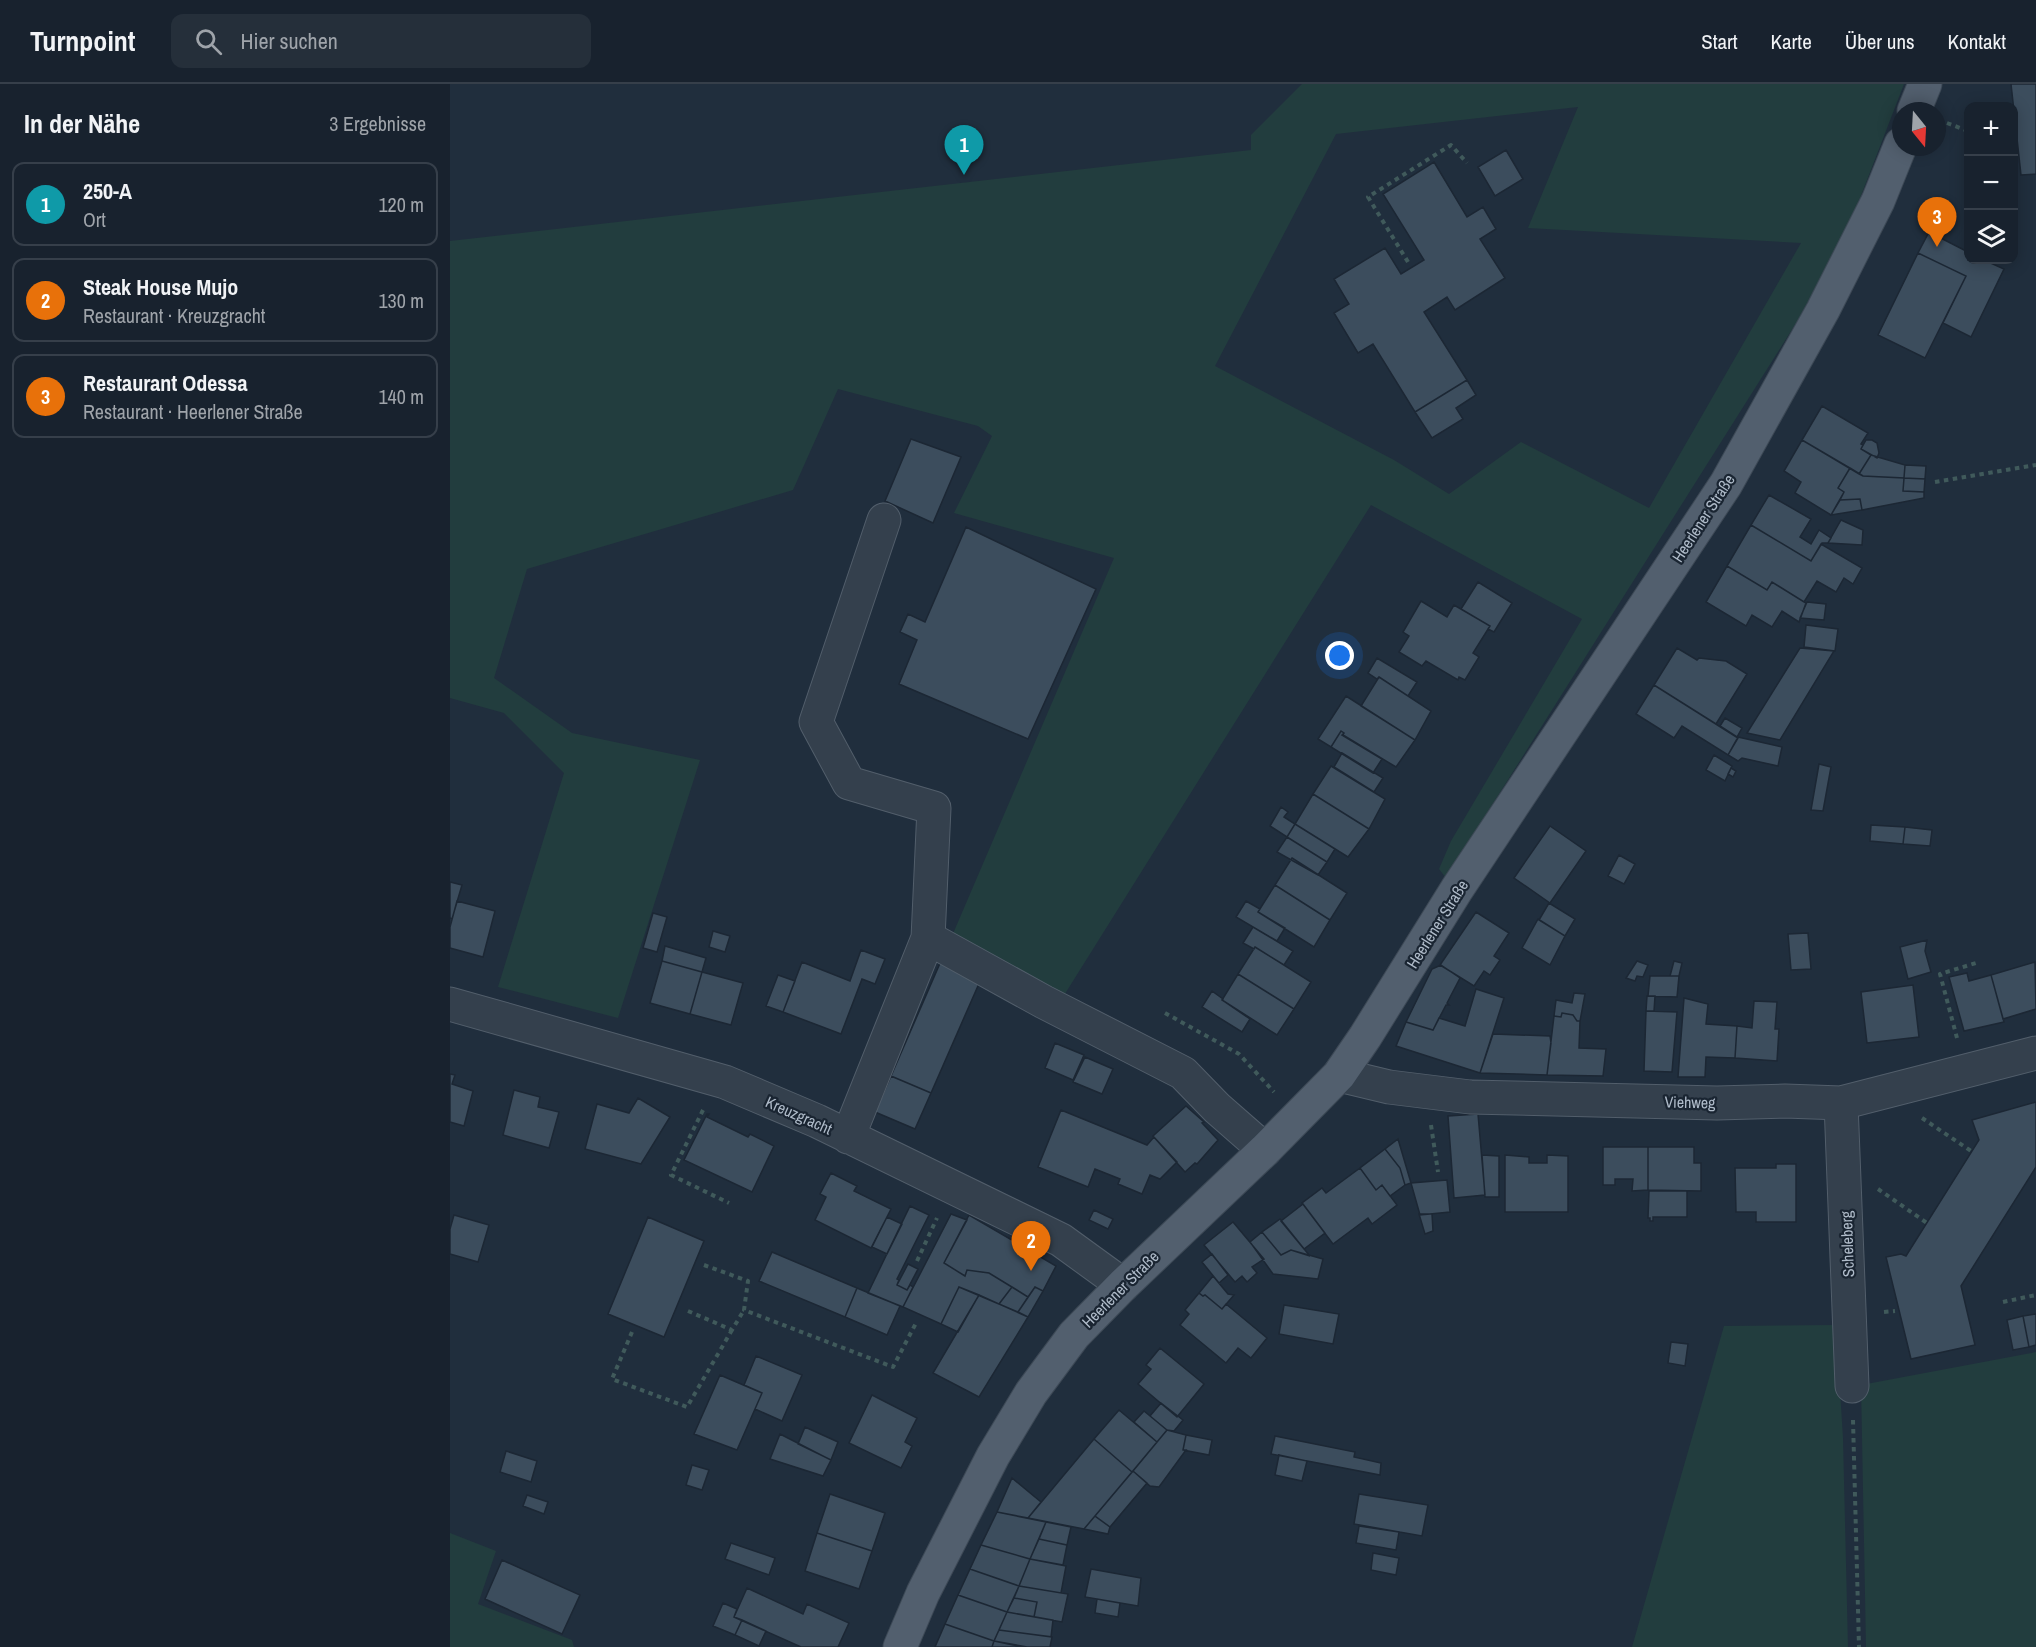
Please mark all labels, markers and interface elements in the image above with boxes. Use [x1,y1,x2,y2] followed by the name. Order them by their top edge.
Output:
[171,14,591,68] search box
[30,22,135,60] text: Turnpoint
[192,25,225,58] icon: search
[240,26,338,56] text: Hier suchen
[1701,27,1738,56] text: Start
[1771,27,1812,56] text: Karte
[1845,27,1915,56] text: Über uns
[1948,27,2006,56] text: Kontakt
[1892,102,1946,156] north arrow
[1964,102,2018,264] map controls
[1964,102,2018,156] button: +
[24,106,140,141] text: In der Nähe
[329,110,426,137] text: 3 Ergebnisse
[944,126,984,175] pin: 1
[1964,156,2018,210] button: −
[83,176,132,206] text: 250-A
[41,191,50,218] text: 1
[378,191,424,218] text: 120 m
[1918,198,1956,247] pin: 3
[83,206,106,233] text: Ort
[1964,210,2018,264] button: layers
[83,272,238,302] text: Steak House Mujo
[41,287,50,314] text: 2
[378,287,424,314] text: 130 m
[83,302,265,329] text: Restaurant · Kreuzgracht
[83,368,247,398] text: Restaurant Odessa
[41,383,50,410] text: 3
[378,383,424,410] text: 140 m
[83,398,303,425] text: Restaurant · Heerlener Straße
[1666,470,1740,566] street label: Heerlener Straße
[1325,641,1354,670] your location
[1401,876,1473,972] street label: Heerlener Straße
[762,1091,836,1140] street label: Kreuzgracht
[1664,1091,1716,1113] street label: Viehweg
[1835,1210,1859,1278] street label: Scheleberg
[1012,1222,1050,1271] pin: 2
[1077,1246,1163,1332] street label: Heerlener Straße

